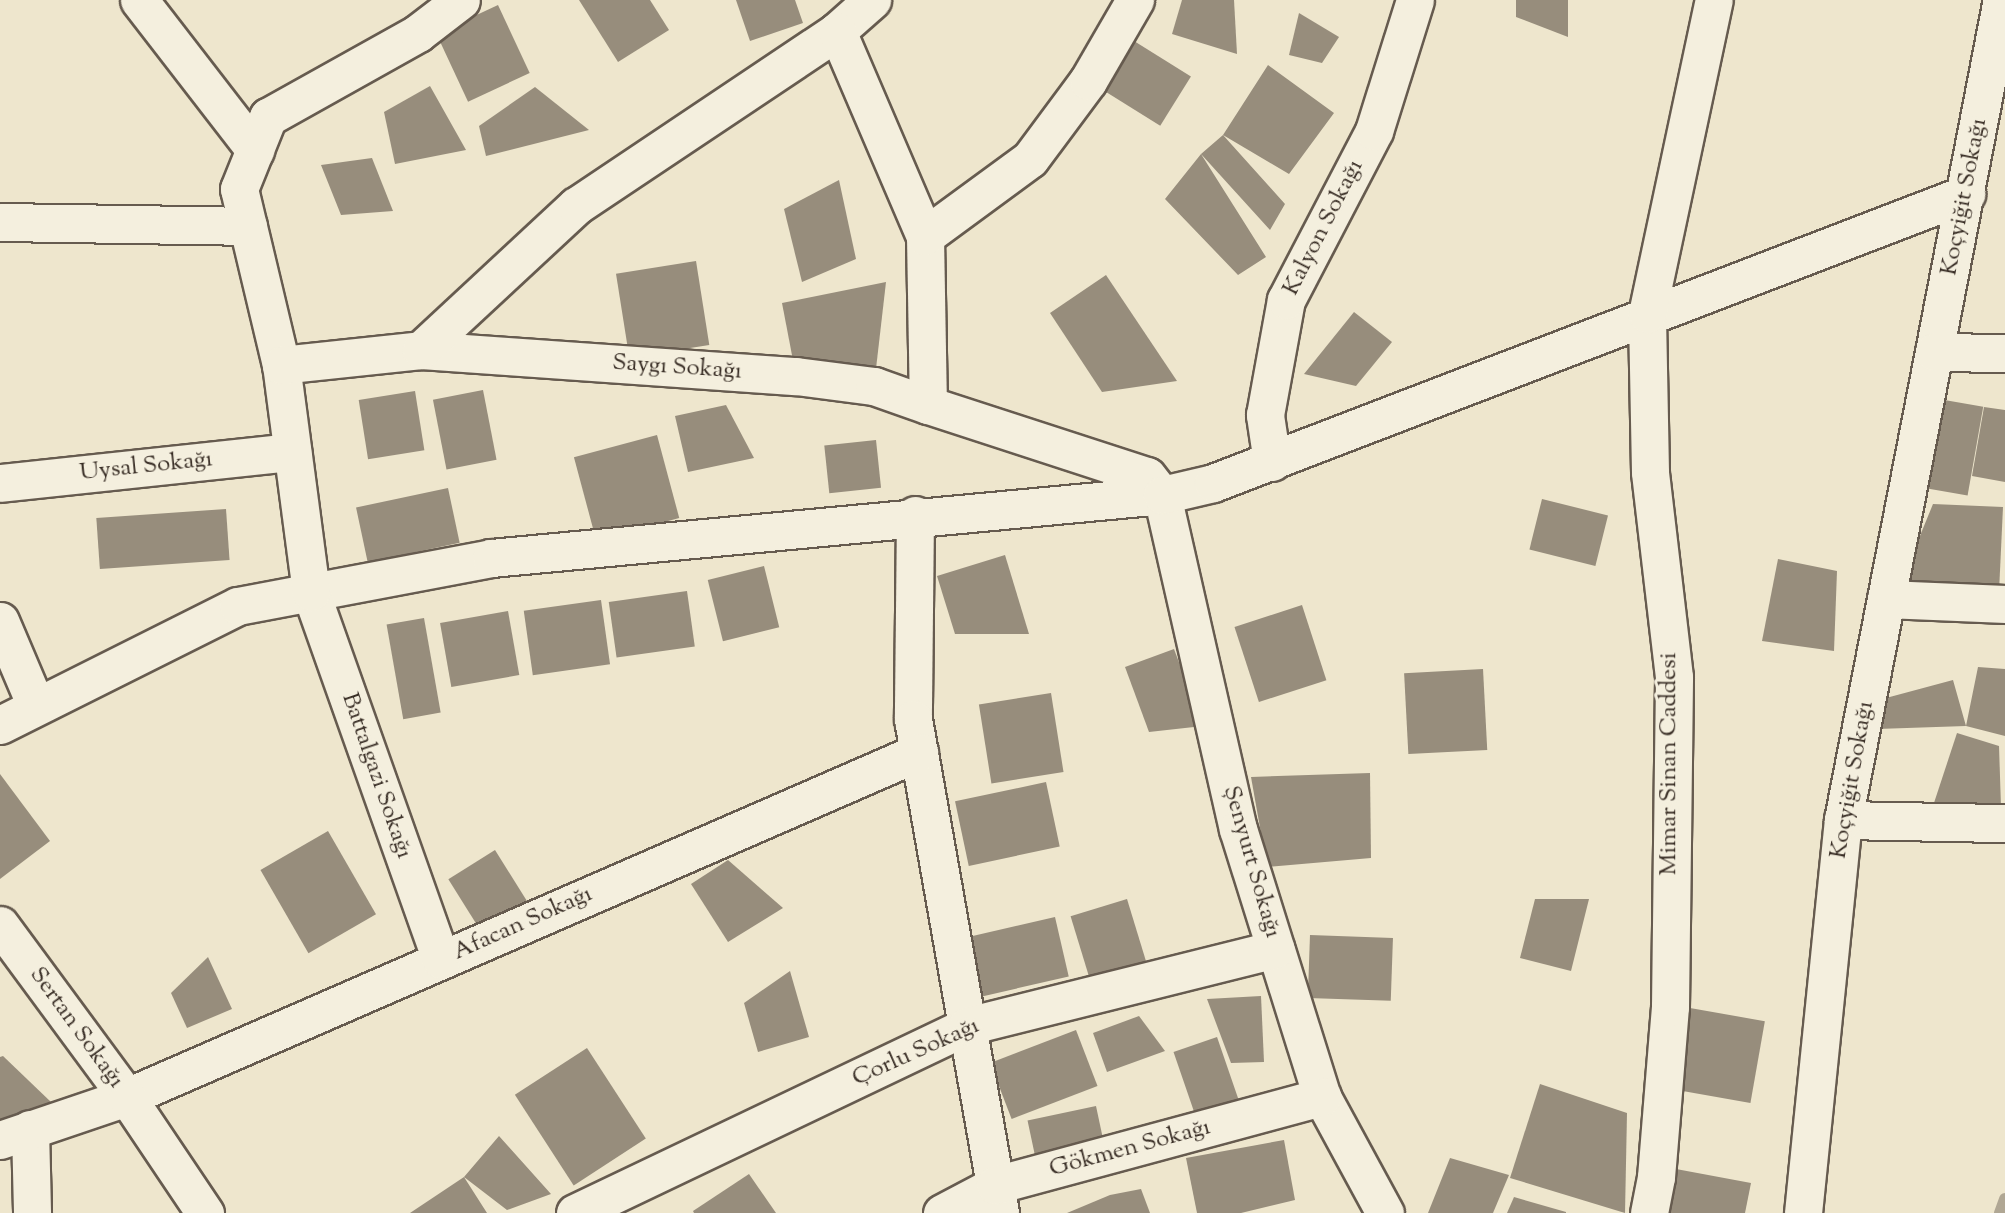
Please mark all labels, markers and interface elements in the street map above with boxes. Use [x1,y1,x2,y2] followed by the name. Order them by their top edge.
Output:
[1936,116,1994,278] street label: Koçyiğit Sokağı
[1277,155,1371,301] street label: Kalyon Sokağı
[611,349,743,387] street label: Saygı Sokağı
[78,446,214,488] street label: Uysal Sokağı
[1656,652,1684,876] street label: Mimar Sinan Caddesi
[334,689,418,863] street label: Battalgazi Sokağı
[1825,699,1881,861] street label: Koçyiğit Sokağı
[1216,783,1286,941] street label: Şenyurt Sokağı
[449,880,597,968] street label: Afacan Sokağı
[22,962,130,1094] street label: Sertan Sokağı
[848,1012,984,1094] street label: Çorlu Sokağı
[1046,1114,1214,1184] street label: Gökmen Sokağı

